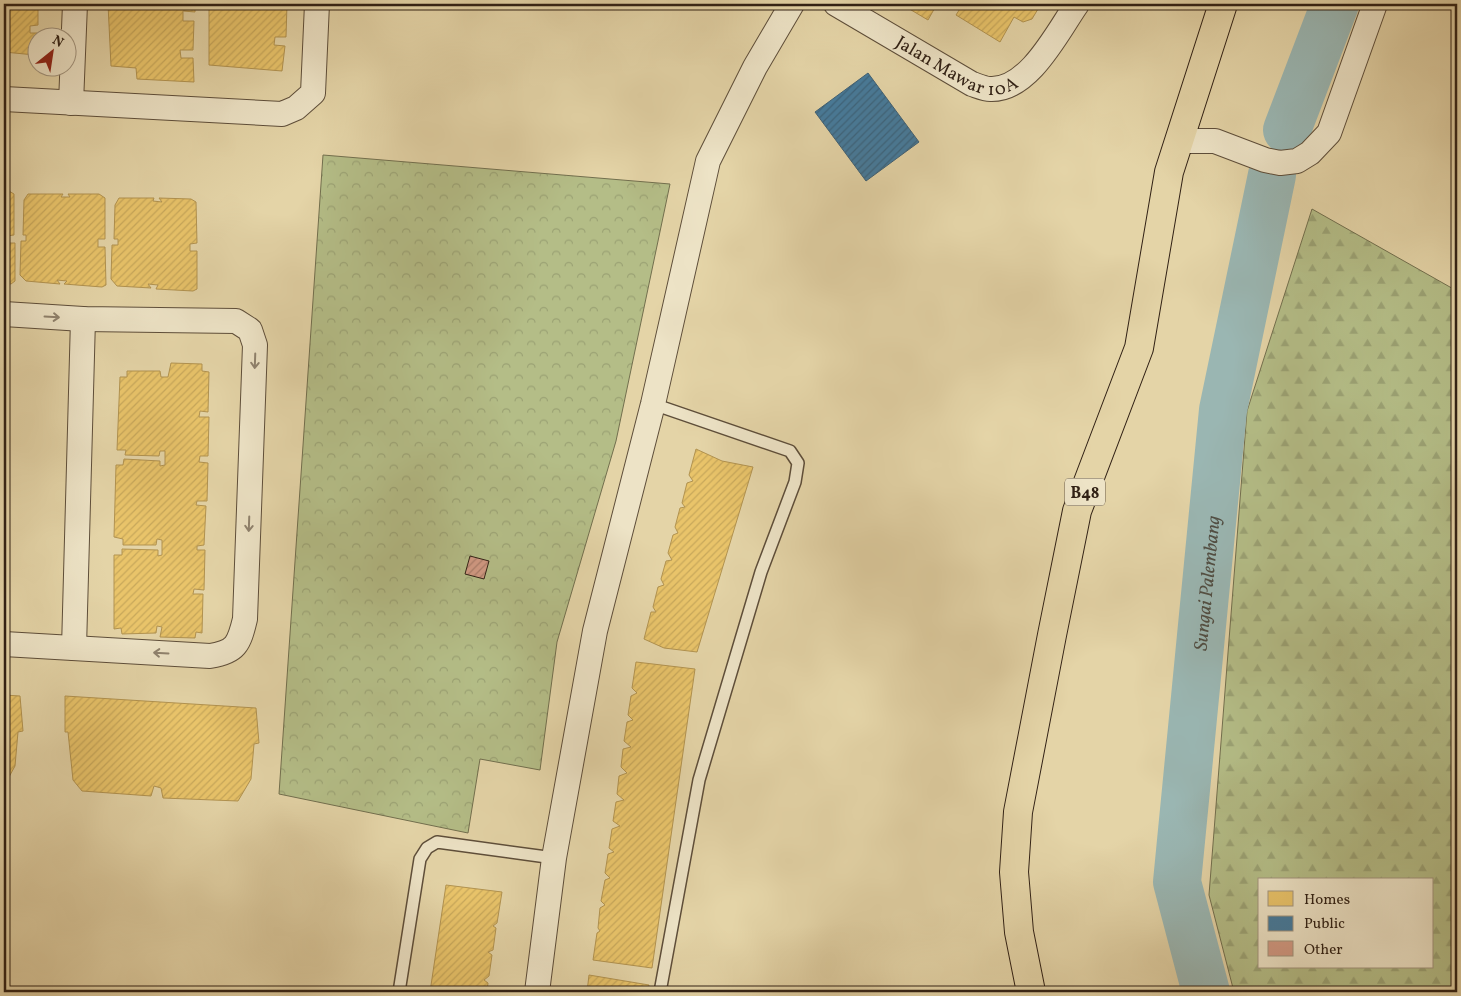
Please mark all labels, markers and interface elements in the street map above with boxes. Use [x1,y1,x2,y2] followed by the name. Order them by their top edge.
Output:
[28,28,78,78] north arrow
[49,31,67,53] text: N
[890,31,1023,103] street label: Jalan Mawar 10A
[44,312,60,321] one-way arrow
[250,353,259,369] one-way arrow
[1065,478,1105,506] road number: B48
[244,515,253,531] one-way arrow
[1189,515,1228,652] water label: Sungai Palembang
[154,648,170,657] one-way arrow
[1258,878,1434,968] legend
[1304,890,1350,911] text: Homes
[1304,914,1345,935] text: Public
[1304,940,1343,961] text: Other

